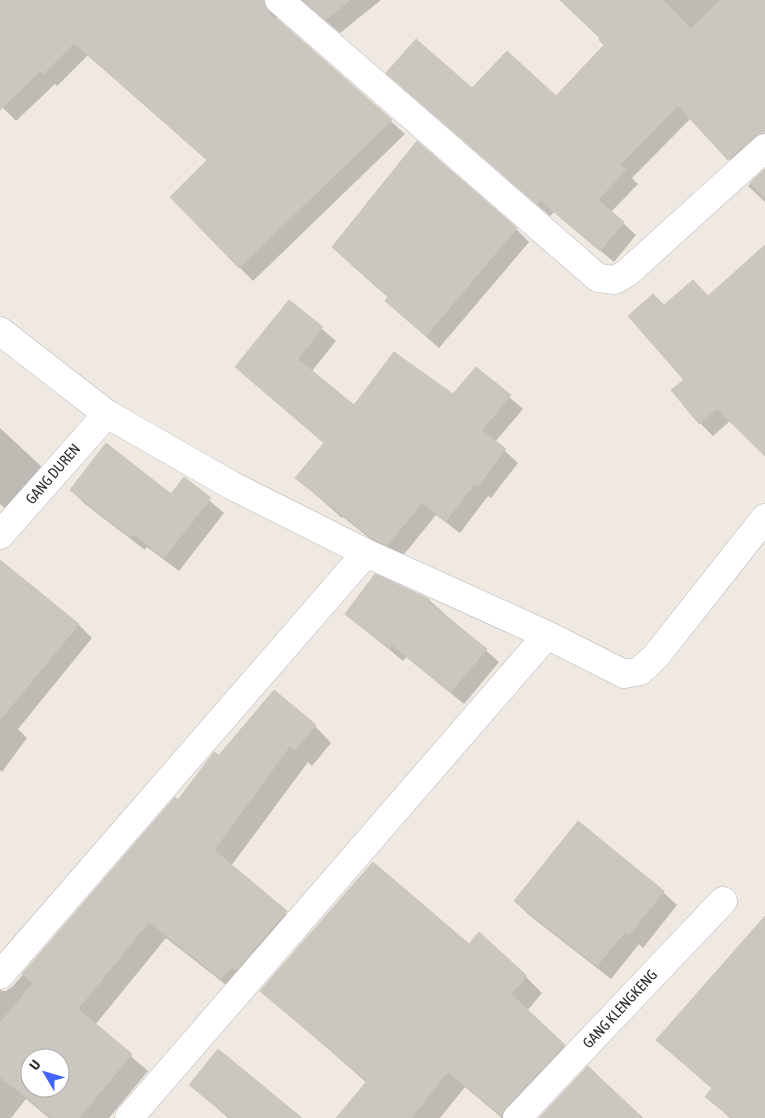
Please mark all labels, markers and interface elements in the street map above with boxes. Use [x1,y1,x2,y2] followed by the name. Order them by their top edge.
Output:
[22,440,83,507] street label: GANG DUREN
[579,966,660,1051] street label: GANG KLENGKENG
[20,1048,70,1098] north arrow
[26,1057,44,1073] text: U

